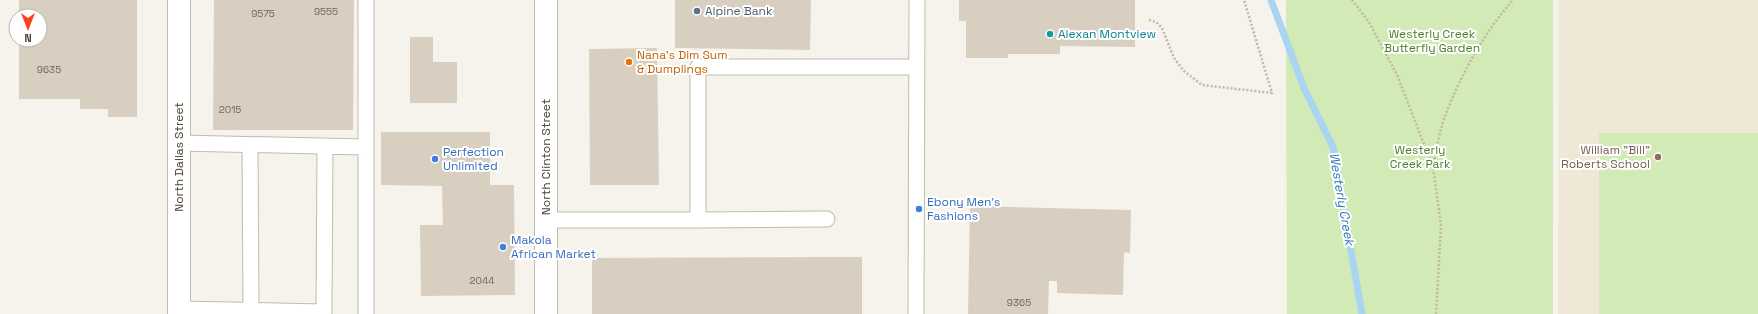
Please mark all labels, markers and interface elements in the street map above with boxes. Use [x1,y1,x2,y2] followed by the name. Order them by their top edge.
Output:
[705,3,773,19] place label: Alpine Bank
[314,5,338,18] house number: 9555
[692,6,702,16] marker: Alpine Bank
[251,7,275,20] house number: 9575
[8,8,48,48] north arrow
[1058,26,1156,42] place label: Alexan Montview
[1384,26,1480,56] park label: Westerly Creek Butterfly Garden
[1045,29,1055,39] marker: Alexan Montview
[24,31,32,45] text: N
[637,47,727,77] place label: Nana's Dim Sum & Dumplings
[624,57,634,67] marker: Nana's Dim Sum & Dumplings
[37,63,61,76] house number: 9635
[538,99,554,215] street label: North Clinton Street
[171,102,187,212] street label: North Dallas Street
[219,103,241,116] house number: 2015
[1390,142,1451,172] park label: Westerly Creek Park
[1561,142,1650,172] place label: William "Bill" Roberts School
[443,144,504,174] place label: Perfection Unlimited
[1325,151,1359,249] water label: Westerly Creek
[1653,152,1663,162] marker: William "Bill" Roberts School
[430,154,440,164] marker: Perfection Unlimited
[927,194,1000,224] place label: Ebony Men's Fashions
[914,204,924,214] marker: Ebony Men's Fashions
[511,232,596,262] place label: Makola African Market
[498,242,508,252] marker: Makola African Market
[470,274,494,287] house number: 2044
[1007,296,1031,309] house number: 9365

